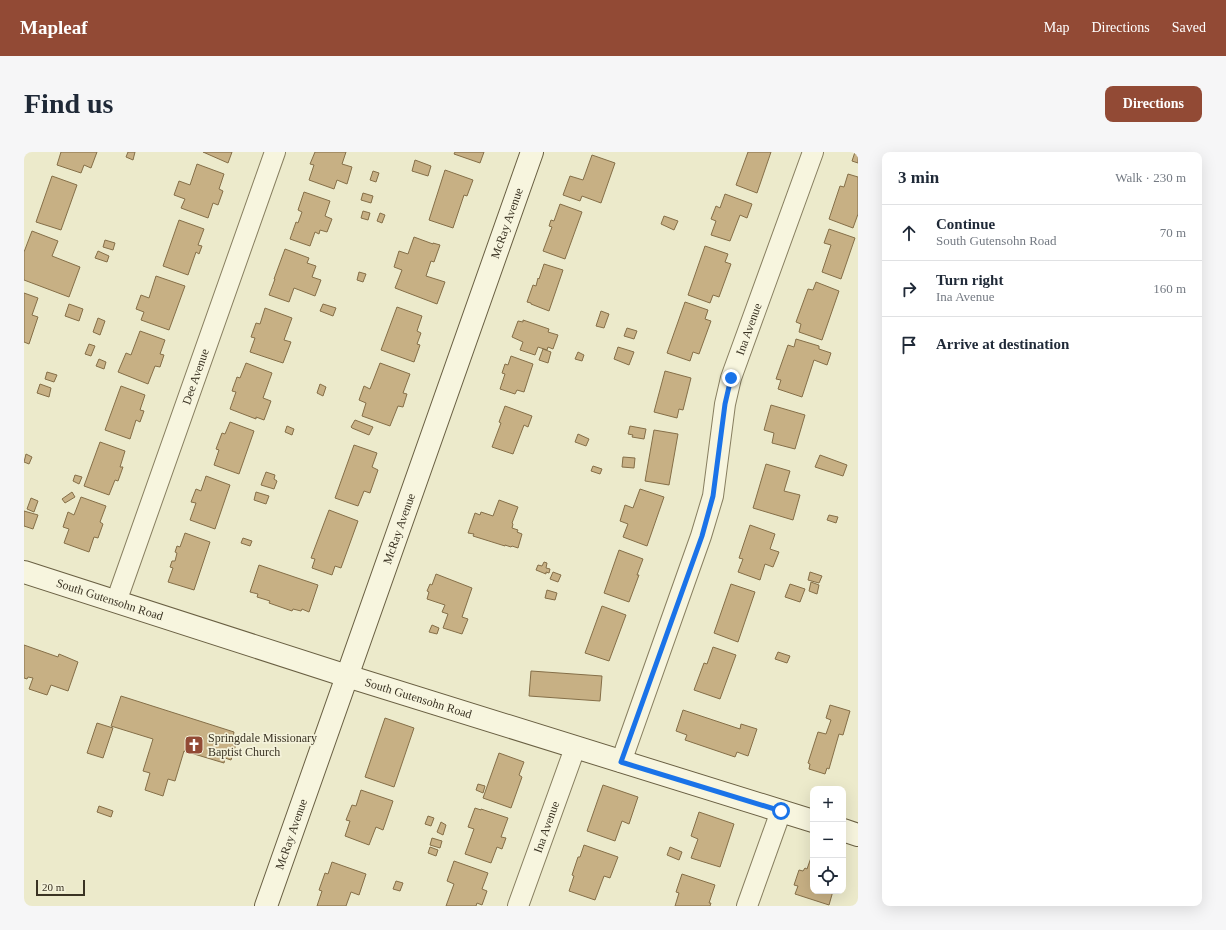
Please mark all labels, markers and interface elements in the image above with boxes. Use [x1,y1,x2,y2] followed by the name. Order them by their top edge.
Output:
[20,17,88,38] text: Mapleaf
[1044,20,1069,35] text: Map
[1091,20,1150,35] text: Directions
[1172,20,1206,35] text: Saved
[1105,86,1202,122] button: Directions
[24,88,114,119] text: Find us
[898,168,939,187] text: 3 min
[1115,170,1186,185] text: Walk · 230 m
[488,186,526,261] street label: McRay Avenue
[936,216,995,232] text: Continue
[898,222,920,244] icon: ahead
[1160,225,1186,240] text: 70 m
[936,233,1057,248] text: South Gutensohn Road
[936,272,1003,288] text: Turn right
[898,278,920,300] icon: right
[1153,281,1186,296] text: 160 m
[936,289,995,304] text: Ina Avenue
[733,301,765,357] street label: Ina Avenue
[898,334,920,356] icon: arrive
[936,336,1069,352] text: Arrive at destination
[179,347,212,406] street label: Dee Avenue
[722,369,740,387] route end
[380,492,418,566] street label: McRay Avenue
[55,576,165,623] street label: South Gutensohn Road
[363,675,474,721] street label: South Gutensohn Road
[208,731,317,759] place label: Springdale Missionary Baptist Church
[183,734,205,756] church icon: Springdale Missionary Baptist Church
[810,786,846,894] map controls
[810,786,846,822] button: +
[272,797,310,872] street label: McRay Avenue
[531,799,562,855] street label: Ina Avenue
[772,802,790,820] route start
[810,822,846,858] button: −
[810,858,846,894] button: locate
[36,878,85,897] scale bar
[42,881,64,893] text: 20 m

